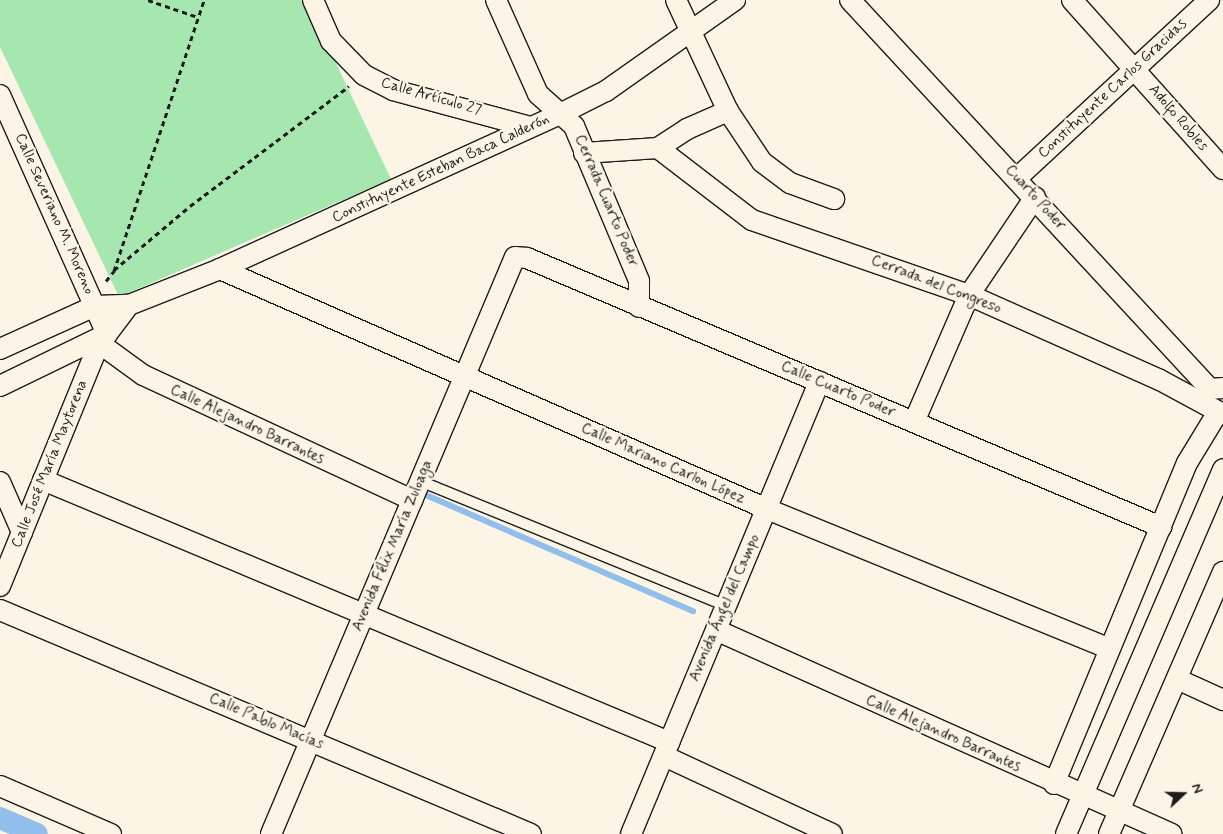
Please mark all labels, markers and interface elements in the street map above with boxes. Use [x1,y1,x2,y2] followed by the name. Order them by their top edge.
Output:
[1036,16,1190,162] street label: Constituyente Carlos Gracidas
[379,74,483,120] street label: Calle Artículo 27
[1144,81,1212,155] street label: Adolfo Robles
[328,110,554,228] street label: Constituyente Esteban Baca Calderón
[11,132,97,296] street label: Calle Severiano M. Moreno
[570,133,642,269] street label: Cerrada Cuarto Poder
[1001,162,1069,234] street label: Cuarto Poder
[868,252,1004,318] street label: Cerrada del Congreso
[780,359,896,421] street label: Calle Cuarto Poder
[8,377,92,551] street label: Calle José María Maytorena
[166,381,328,469] street label: Calle Alejandro Barrantes
[577,419,749,509] street label: Calle Mariano Carlon López
[348,457,438,635] street label: Avenida Félix María Zuloaga
[685,531,765,685] street label: Avenida Ángel del Campo
[207,690,325,754] street label: Calle Pablo Macías
[862,691,1024,777] street label: Calle Alejandro Barrantes
[1158,769,1208,819] north arrow
[1187,781,1207,796] text: N

